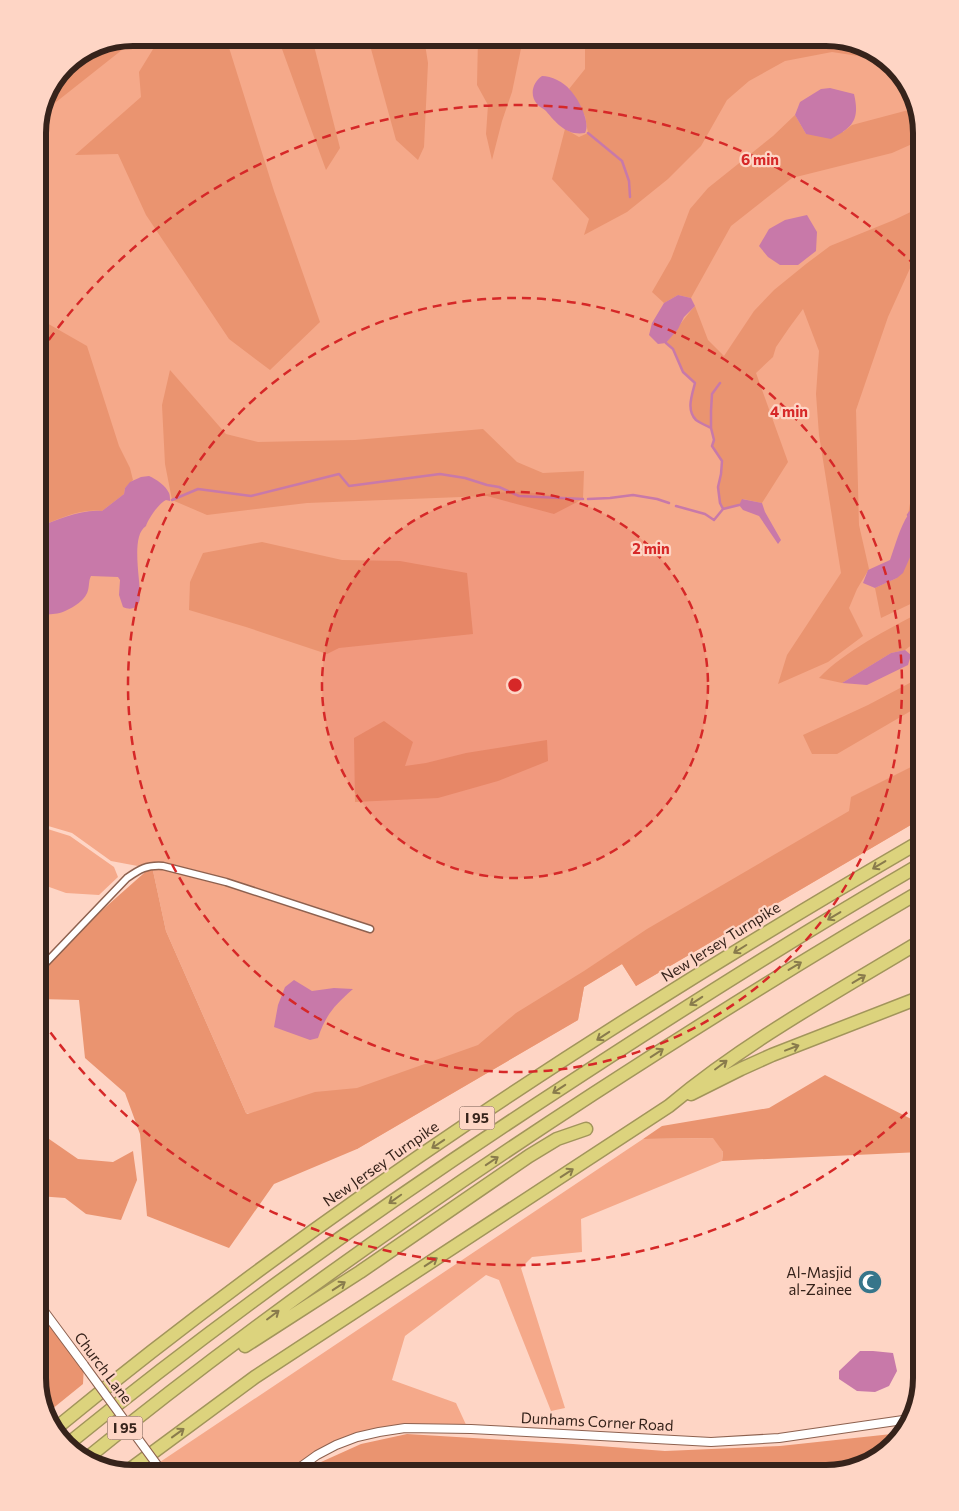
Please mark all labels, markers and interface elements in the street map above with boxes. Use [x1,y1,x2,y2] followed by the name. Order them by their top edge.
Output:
[741,150,779,168] text: 6 min
[770,402,808,420] text: 4 min
[632,539,670,557] text: 2 min
[506,676,524,694] centre of rings
[873,861,887,871] one-way arrow
[658,897,783,985] street label: New Jersey Turnpike
[828,912,842,922] one-way arrow
[733,944,747,954] one-way arrow
[787,961,801,971] one-way arrow
[851,973,865,983] one-way arrow
[689,996,703,1006] one-way arrow
[596,1031,610,1041] one-way arrow
[784,1042,799,1052] one-way arrow
[650,1047,664,1057] one-way arrow
[714,1060,728,1070] one-way arrow
[553,1084,567,1094] one-way arrow
[460,1106,494,1130] road number: I 95
[319,1117,442,1210] street label: New Jersey Turnpike
[431,1140,445,1150] one-way arrow
[485,1156,499,1166] one-way arrow
[560,1167,574,1178] one-way arrow
[388,1194,402,1204] one-way arrow
[424,1257,438,1267] one-way arrow
[786,1263,852,1298] place label: Al-Masjid al-Zainee
[857,1269,883,1295] mosque icon: Al-Masjid al-Zainee
[331,1281,345,1291] one-way arrow
[266,1309,279,1320] one-way arrow
[71,1328,137,1407] street label: Church Lane
[520,1408,674,1434] street label: Dunhams Corner Road
[108,1416,142,1440] road number: I 95
[171,1428,184,1439] one-way arrow

